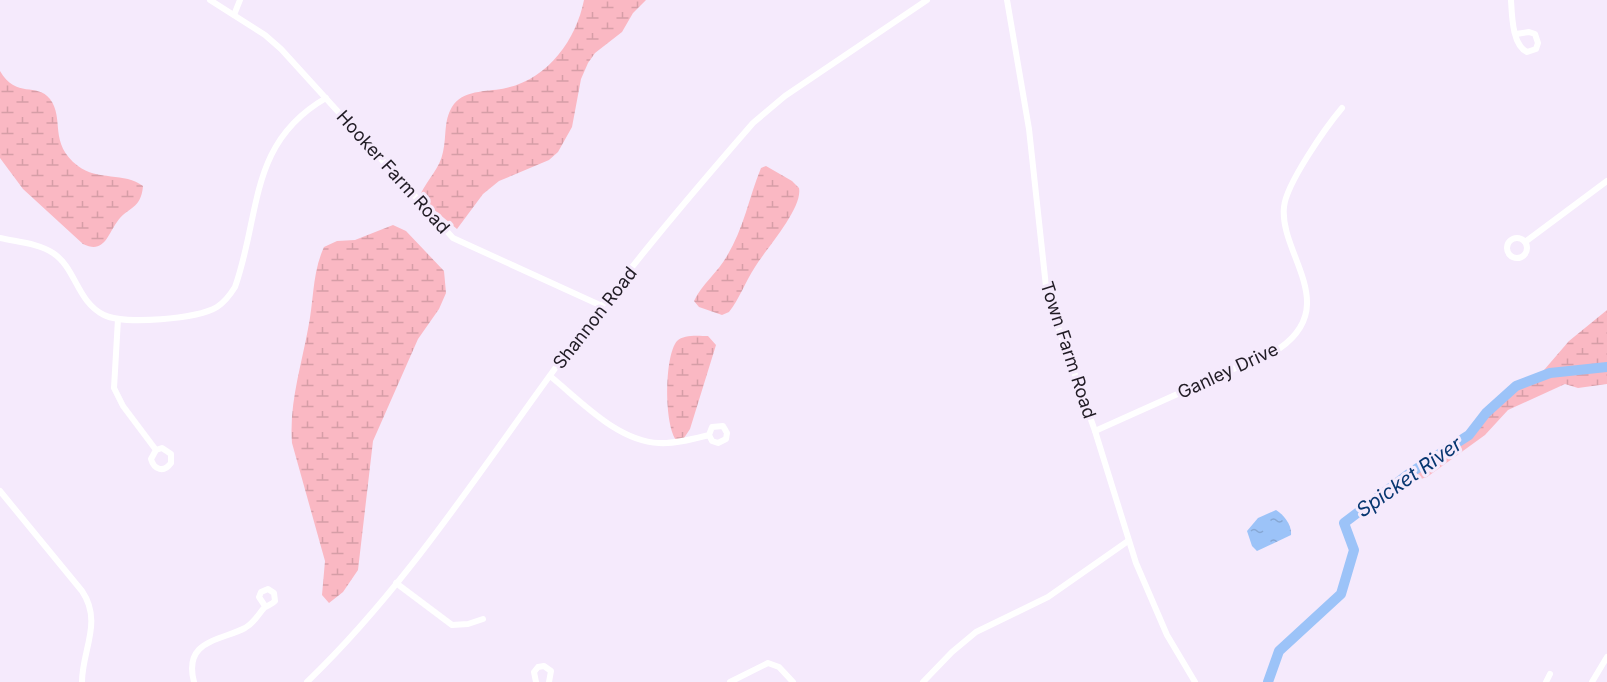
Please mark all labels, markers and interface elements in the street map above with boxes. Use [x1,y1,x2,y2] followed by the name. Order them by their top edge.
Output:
[333,106,454,238] street label: Hooker Farm Road
[548,263,641,373] street label: Shannon Road
[1036,279,1101,421] street label: Town Farm Road
[1174,338,1281,403] street label: Ganley Drive
[1352,432,1467,522] water label: Spicket River

